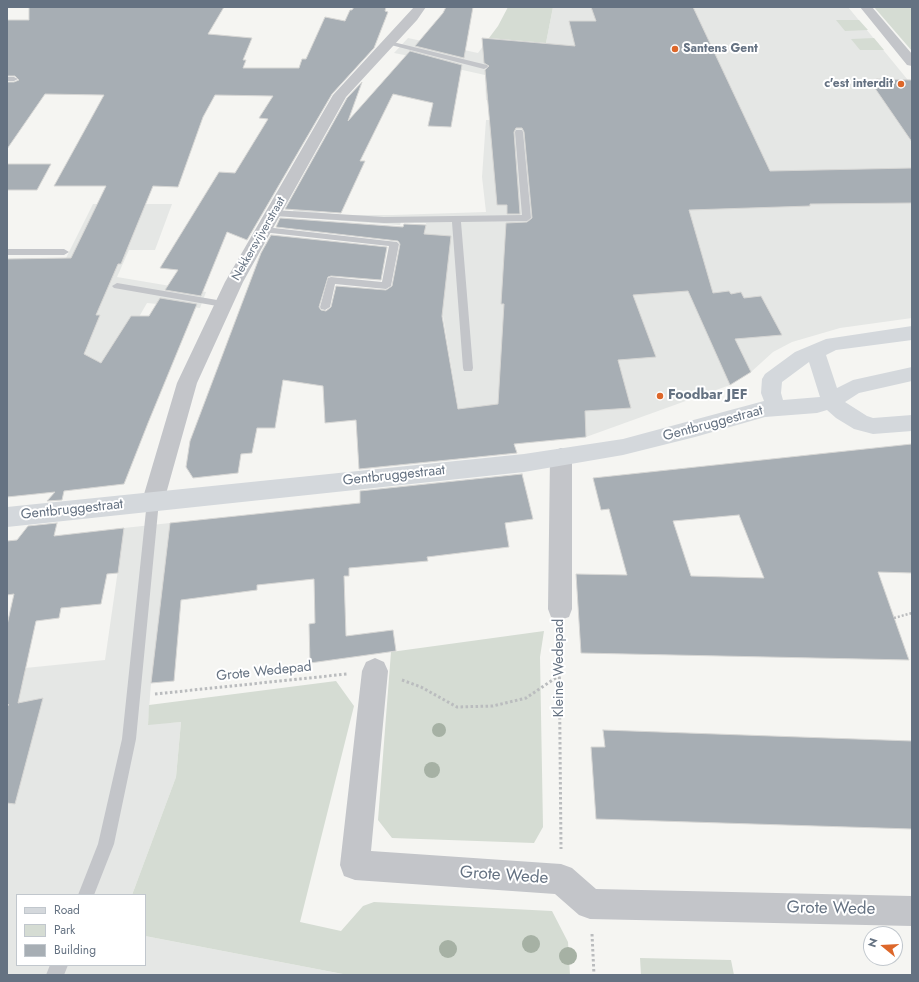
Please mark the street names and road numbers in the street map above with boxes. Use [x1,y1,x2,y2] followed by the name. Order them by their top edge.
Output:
[229,195,289,283] street label: Nekkersvijverstraat
[661,403,765,445] street label: Gentbruggestraat
[342,462,446,490] street label: Gentbruggestraat
[20,496,124,524] street label: Gentbruggestraat
[552,619,568,717] street label: Kleine Wedepad
[216,659,312,685] street label: Grote Wedepad
[459,863,549,889] street label: Grote Wede
[787,898,875,920] street label: Grote Wede

